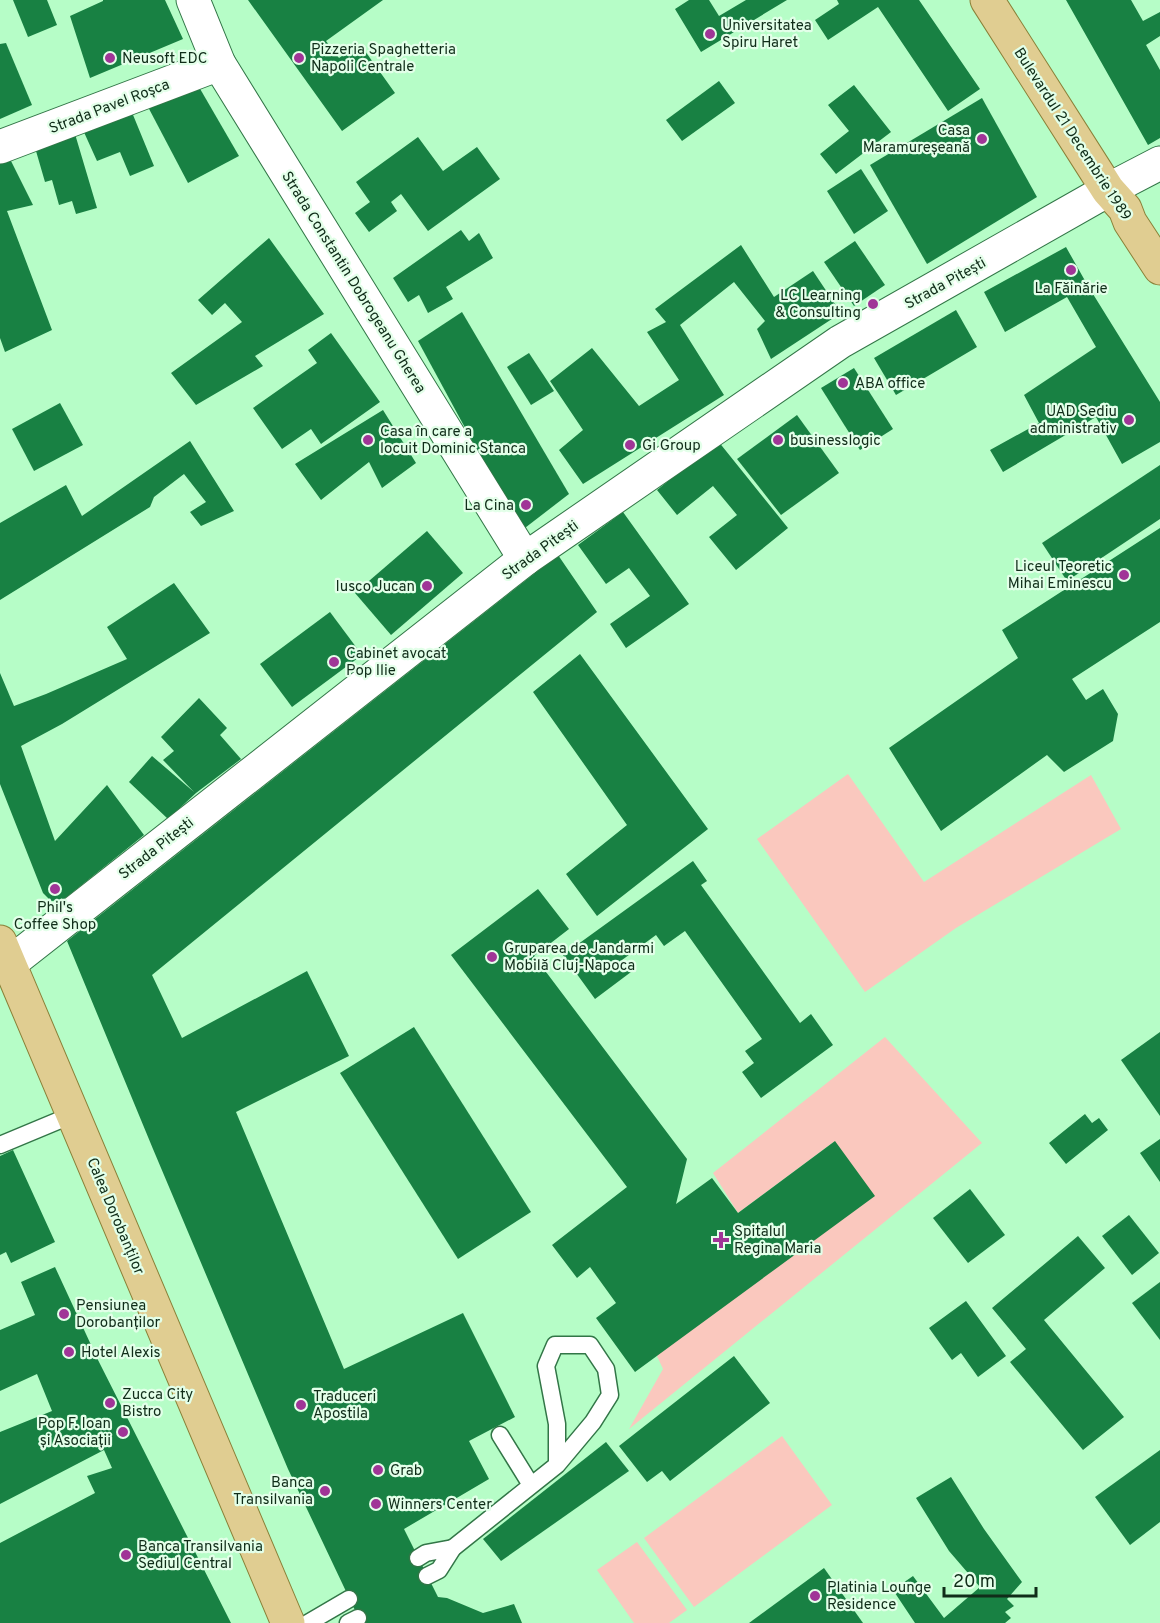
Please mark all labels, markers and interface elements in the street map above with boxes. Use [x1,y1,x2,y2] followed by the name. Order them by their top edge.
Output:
[722,17,812,53] place label: Universitatea Spiru Haret
[703,27,717,41] marker: Universitatea Spiru Haret
[311,41,456,77] place label: Pizzeria Spaghetteria Napoli Centrale
[1009,45,1135,225] street label: Bulevardul 21 Decembrie 1989
[122,50,207,69] place label: Neusoft EDC
[103,51,117,65] marker: Neusoft EDC
[292,51,306,65] marker: Pizzeria Spaghetteria Napoli Centrale
[47,76,172,139] street label: Strada Pavel Roșca
[863,122,970,158] place label: Casa Maramureșeană
[975,132,989,146] marker: Casa Maramureșeană
[276,168,429,397] street label: Strada Constantin Dobrogeanu Gherea
[902,254,990,314] street label: Strada Pitești
[1064,263,1078,277] marker: La Făinărie
[1034,280,1108,299] place label: La Făinărie
[775,287,861,323] place label: LC Learning & Consulting
[866,297,880,311] marker: LC Learning & Consulting
[855,375,925,394] place label: ABA office
[836,376,850,390] marker: ABA office
[1030,403,1117,439] place label: UAD Sediu administrativ
[1122,413,1136,427] marker: UAD Sediu administrativ
[380,423,526,459] place label: Casa în care a locuit Dominic Stanca
[790,432,881,451] place label: businesslogic
[361,433,375,447] marker: Casa în care a locuit Dominic Stanca
[771,433,785,447] marker: businesslogic
[642,437,701,456] place label: Gi Group
[623,438,637,452] marker: Gi Group
[464,497,514,516] place label: La Cina
[519,498,533,512] marker: La Cina
[499,517,583,585] street label: Strada Pitești
[1008,558,1112,594] place label: Liceul Teoretic Mihai Eminescu
[1117,568,1131,582] marker: Liceul Teoretic Mihai Eminescu
[335,578,415,597] place label: Iusco Jucan
[420,579,434,593] marker: Iusco Jucan
[346,645,446,681] place label: Cabinet avocat Pop Ilie
[327,655,341,669] marker: Cabinet avocat Pop Ilie
[116,814,198,884] street label: Strada Pitești
[48,882,62,896] marker: Phil's Coffee Shop
[14,899,96,935] place label: Phil's Coffee Shop
[504,940,654,976] place label: Gruparea de Jandarmi Mobilă Cluj-Napoca
[485,950,499,964] marker: Gruparea de Jandarmi Mobilă Cluj-Napoca
[81,1155,148,1278] street label: Calea Dorobanților
[734,1223,821,1259] place label: Spitalul Regina Maria
[712,1231,730,1249] marker: Spitalul Regina Maria
[76,1297,161,1333] place label: Pensiunea Dorobanților
[57,1307,71,1321] marker: Pensiunea Dorobanților
[81,1344,161,1363] place label: Hotel Alexis
[62,1345,76,1359] marker: Hotel Alexis
[122,1386,193,1422] place label: Zucca City Bistro
[313,1388,376,1424] place label: Traduceri Apostila
[103,1396,117,1410] marker: Zucca City Bistro
[294,1398,308,1412] marker: Traduceri Apostila
[38,1415,111,1451] place label: Pop F. Ioan și Asociații
[116,1425,130,1439] marker: Pop F. Ioan și Asociații
[390,1462,422,1481] place label: Grab
[371,1463,385,1477] marker: Grab
[233,1474,313,1510] place label: Banca Transilvania
[318,1484,332,1498] marker: Banca Transilvania
[388,1496,492,1515] place label: Winners Center
[369,1497,383,1511] marker: Winners Center
[138,1538,263,1574] place label: Banca Transilvania Sediul Central
[119,1548,133,1562] marker: Banca Transilvania Sediul Central
[944,1560,1036,1598] scale bar
[953,1571,995,1594] text: 20 m
[827,1579,931,1615] place label: Platinia Lounge Residence
[808,1589,822,1603] marker: Platinia Lounge Residence

